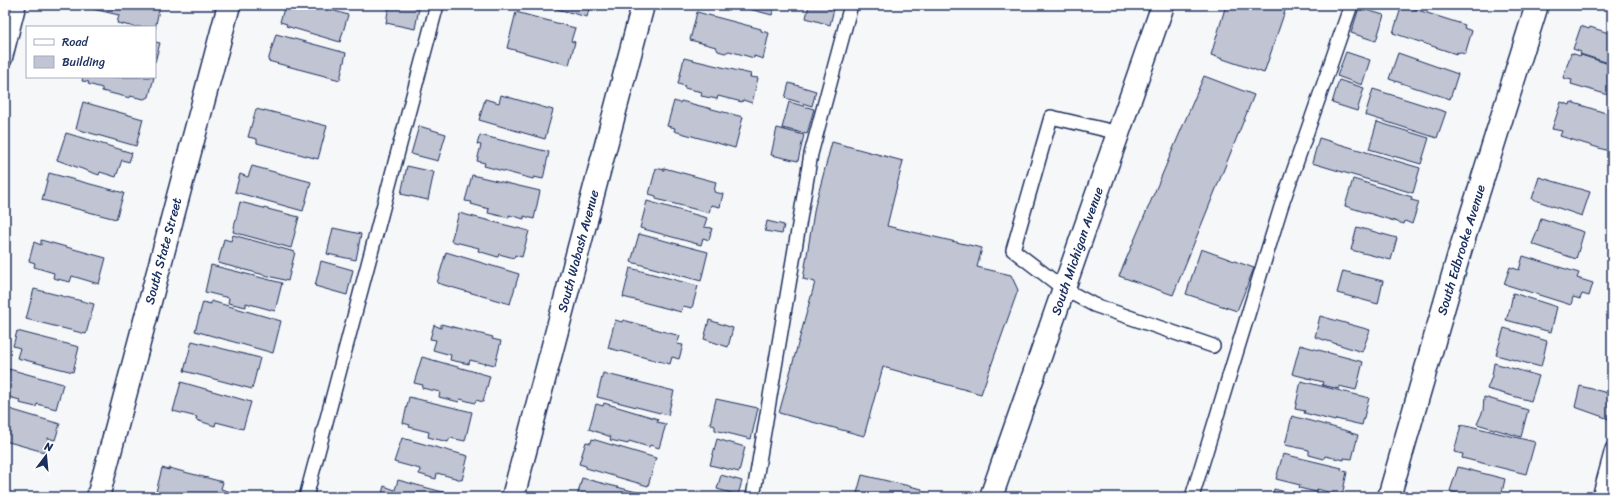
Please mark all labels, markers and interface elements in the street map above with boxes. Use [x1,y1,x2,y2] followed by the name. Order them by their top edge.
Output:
[26,26,156,78] legend
[62,31,89,53] text: Road
[62,51,105,73] text: Building
[1430,182,1492,318] street label: South Edbrooke Avenue
[1044,184,1110,318] street label: South Michigan Avenue
[551,187,605,315] street label: South Wabash Avenue
[138,195,188,307] street label: South State Street
[26,436,66,476] north arrow
[41,436,55,457] text: N

